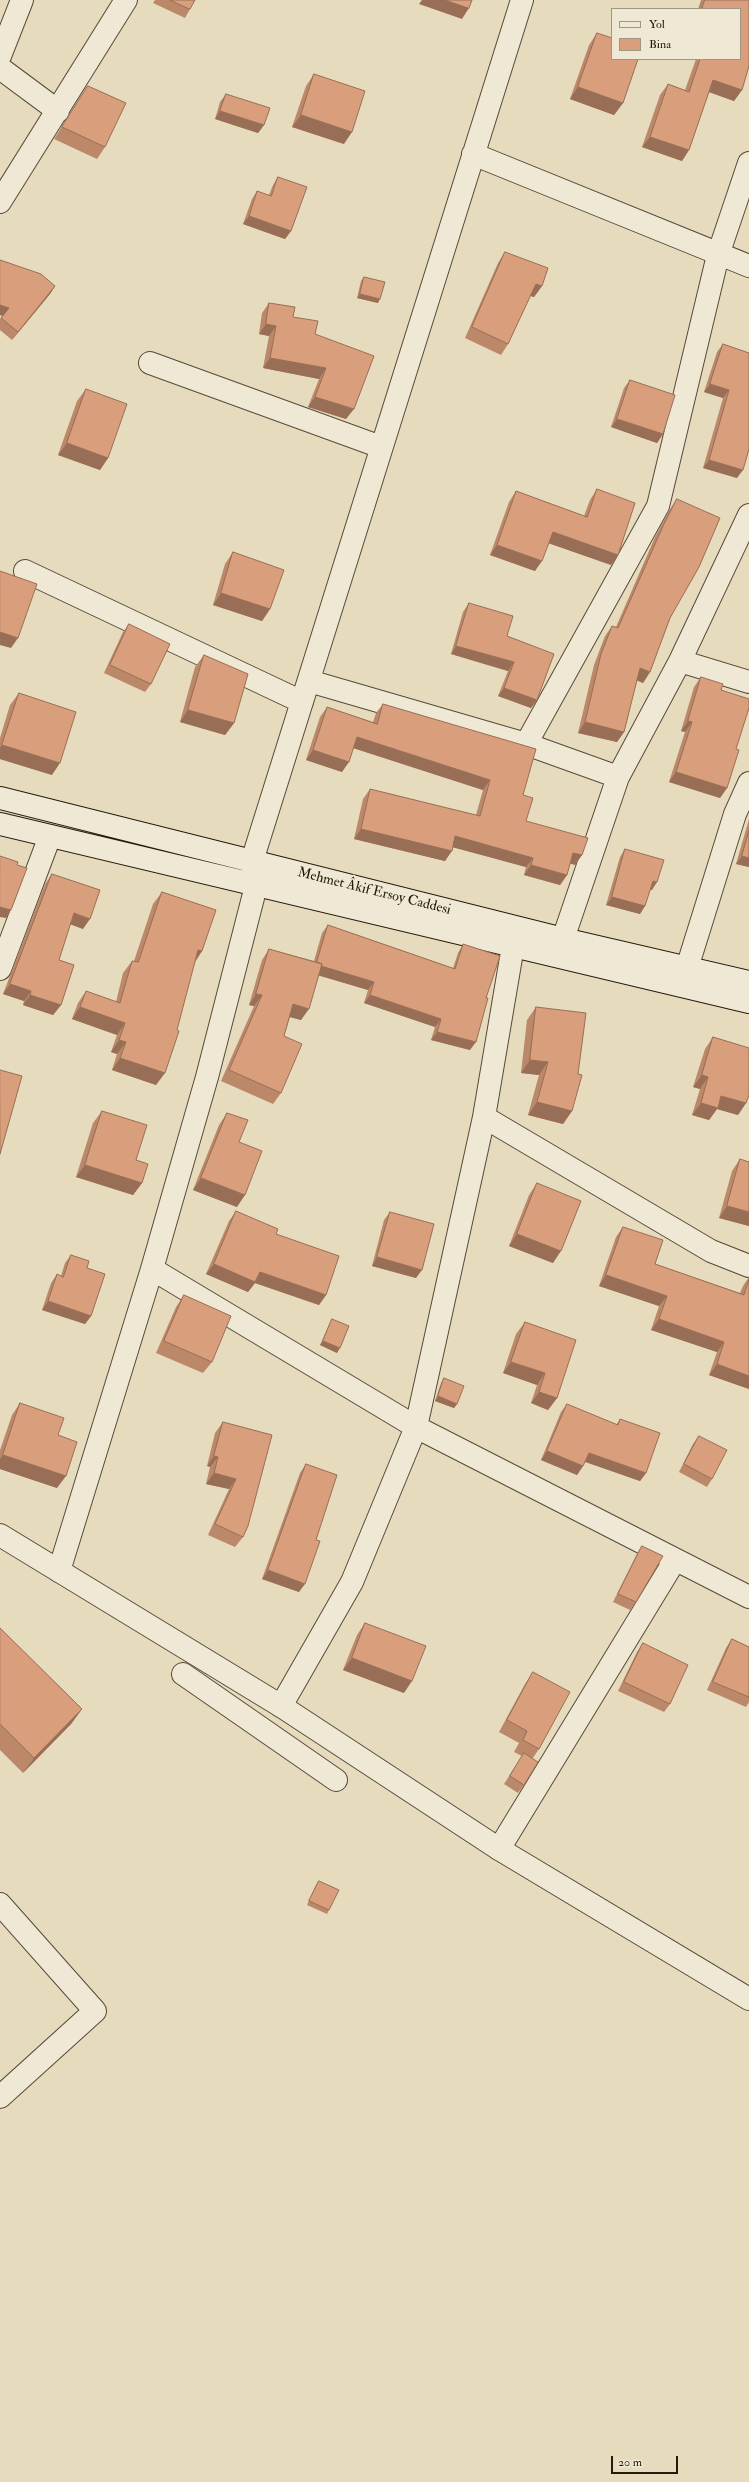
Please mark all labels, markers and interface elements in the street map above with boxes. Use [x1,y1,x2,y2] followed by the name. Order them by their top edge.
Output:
[611,8,741,60] legend
[649,17,665,32] text: Yol
[649,37,671,52] text: Bina
[296,865,452,919] street label: Mehmet Âkif Ersoy Caddesi
[613,2448,680,2474] scale bar
[618,2455,642,2470] text: 20 m

